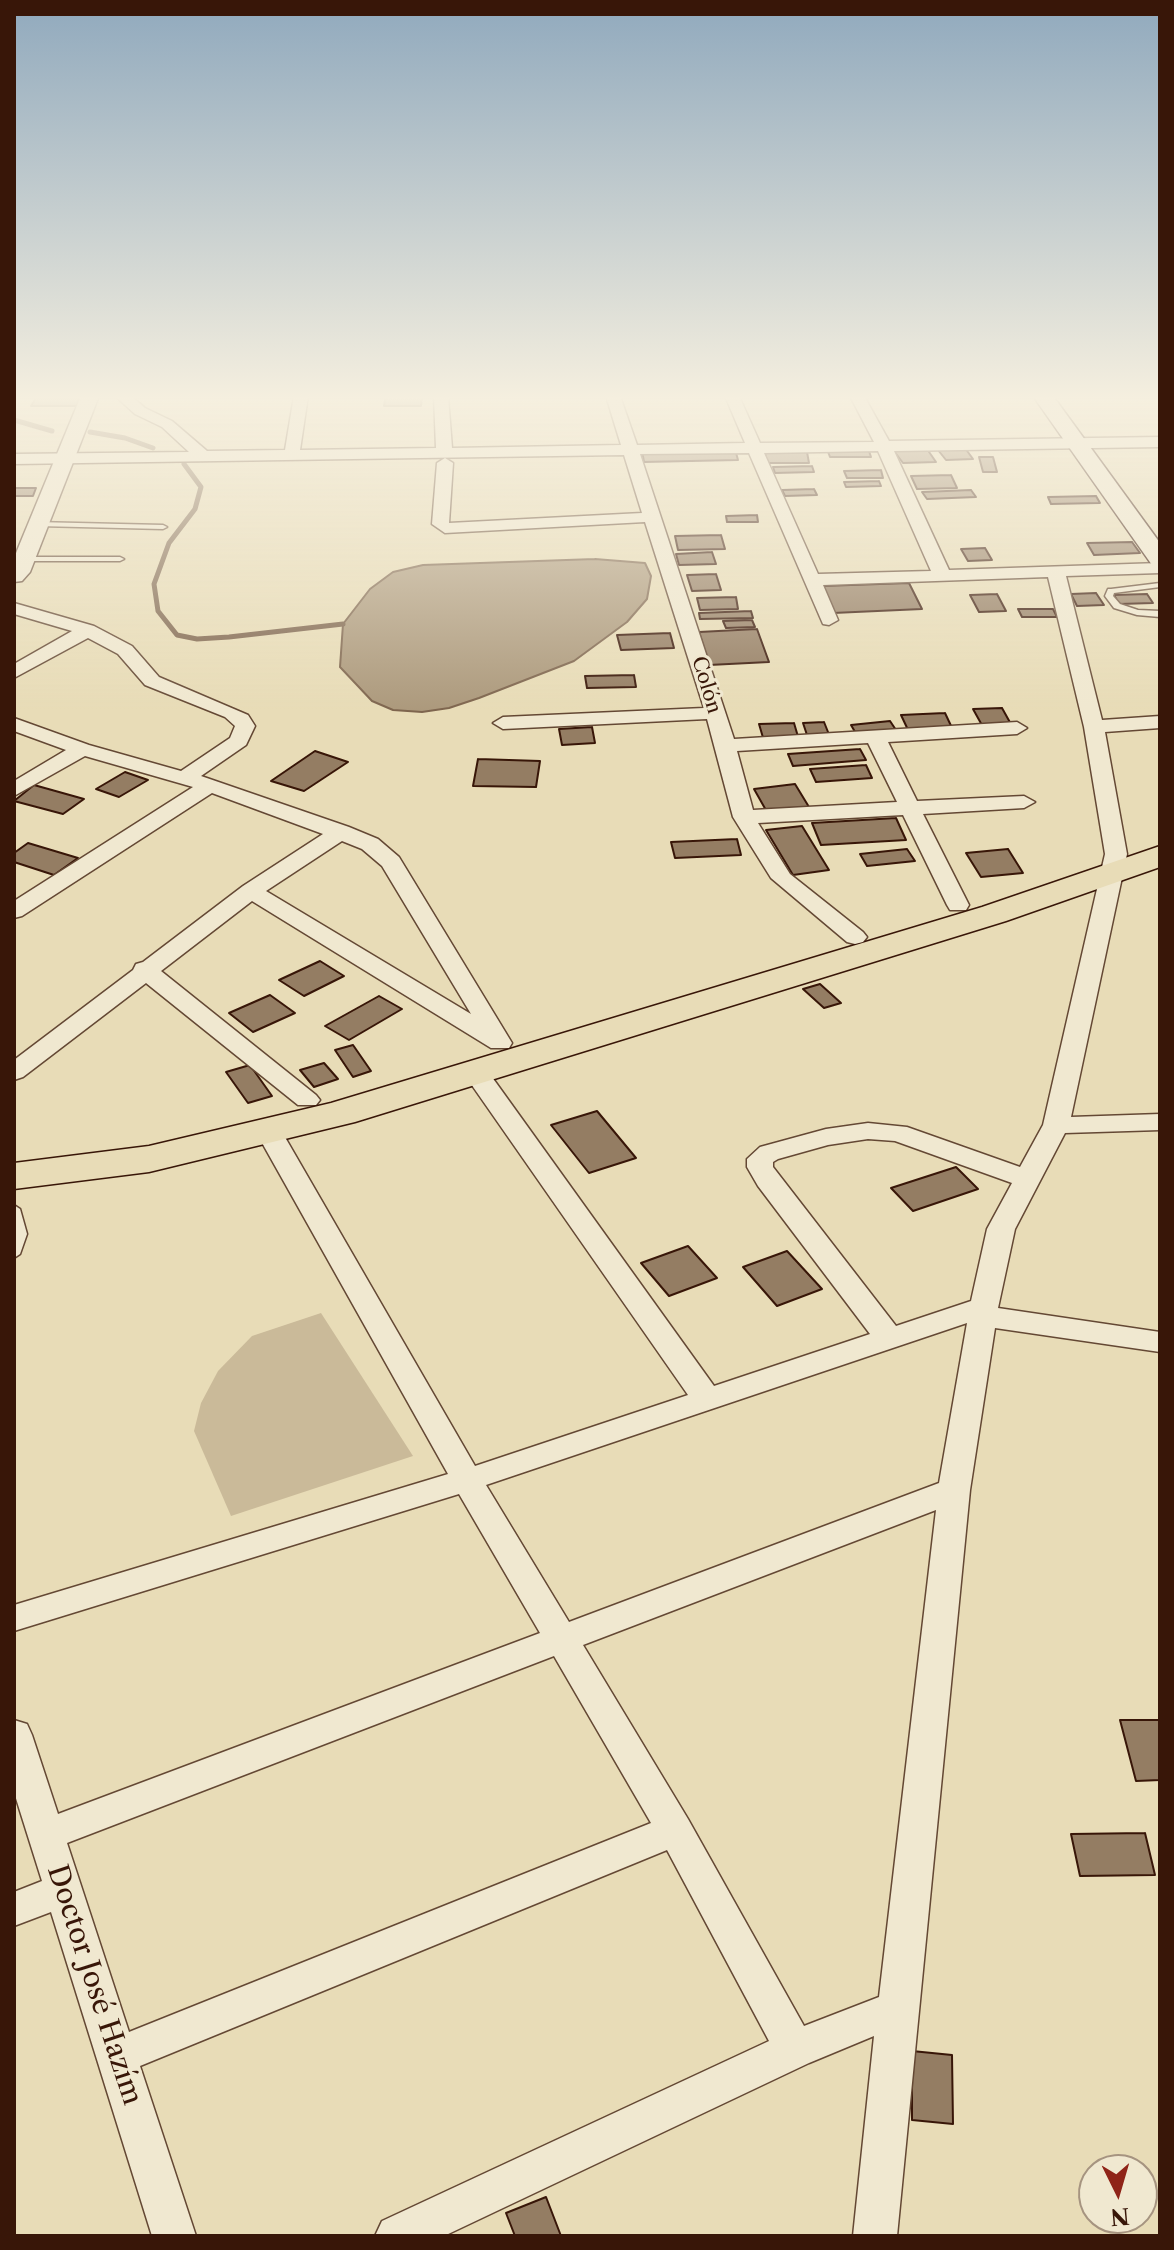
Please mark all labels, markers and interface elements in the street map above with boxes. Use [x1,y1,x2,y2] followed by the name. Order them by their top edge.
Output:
[686,654,726,716] street label: Colón
[39,1861,149,2109] street label: Doctor José Hazím
[1078,2154,1158,2234] north arrow
[1109,2202,1131,2231] text: N

